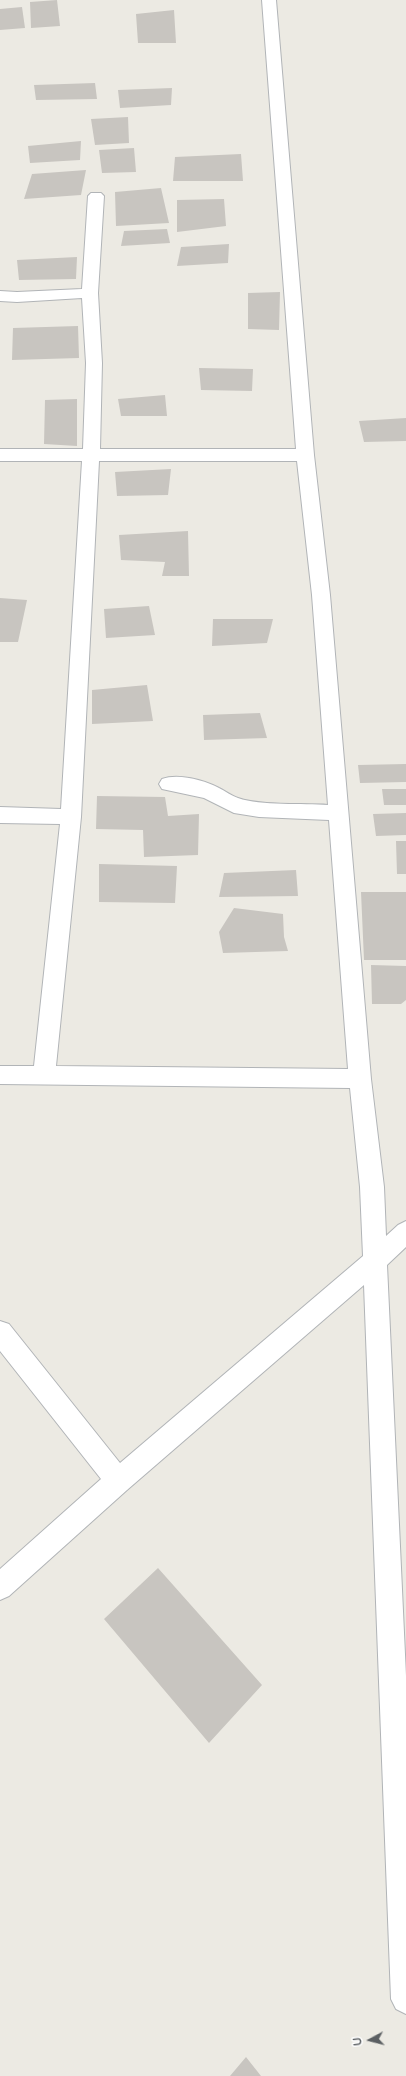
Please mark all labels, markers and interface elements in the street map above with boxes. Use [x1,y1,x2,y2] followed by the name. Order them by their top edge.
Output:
[350,2020,390,2060] north arrow
[351,2037,365,2046] text: U

